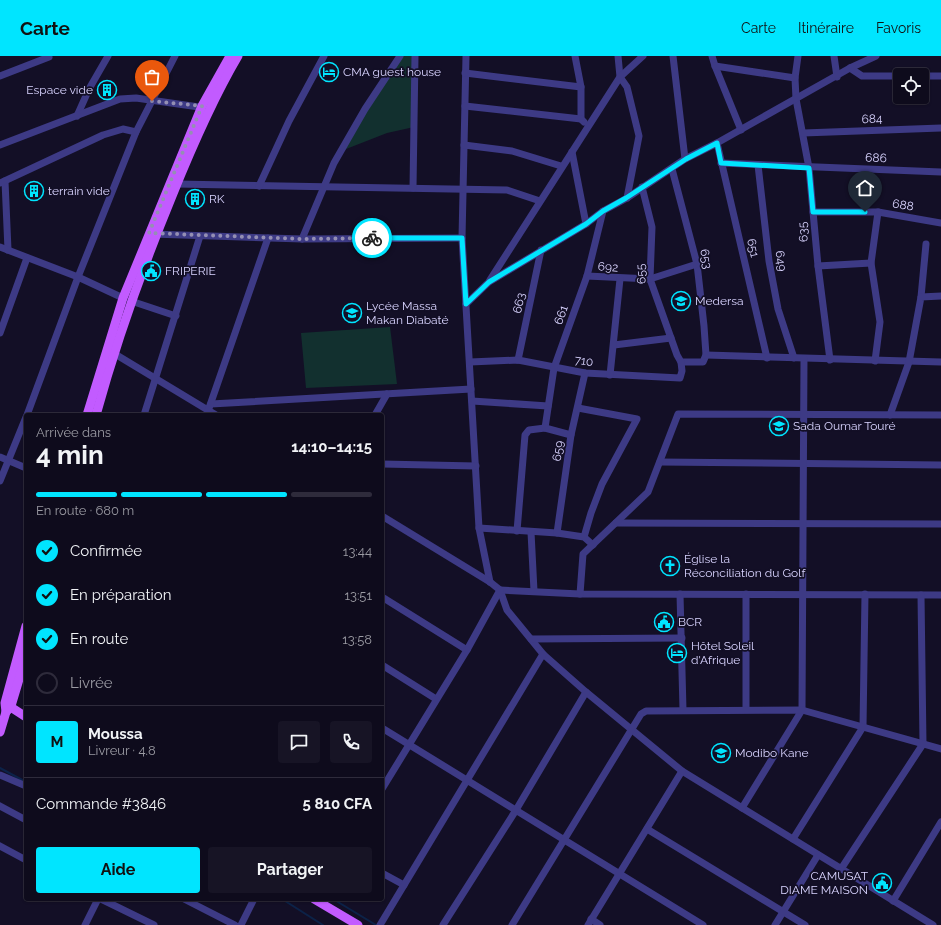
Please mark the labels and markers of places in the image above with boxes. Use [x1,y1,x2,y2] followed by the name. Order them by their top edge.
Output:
[135,60,169,101] pin
[318,61,340,83] hotel icon: CMA guest house
[343,65,441,79] place label: CMA guest house
[96,79,118,101] building icon: Espace vide
[26,83,93,97] place label: Espace vide
[848,171,882,212] pin
[23,180,45,202] building icon: terrain vide
[48,184,110,198] place label: terrain vide
[184,188,206,210] building icon: RK
[209,192,225,206] place label: RK
[140,260,162,282] public building icon: FRIPERIE
[165,264,216,278] place label: FRIPERIE
[670,290,692,312] school or university icon: Medersa
[695,294,744,308] place label: Medersa
[366,299,449,327] place label: Lycée Massa Makan Diabaté
[341,302,363,324] school or university icon: Lycée Massa Makan Diabaté
[768,415,790,437] school or university icon: Sada Oumar Touré
[793,419,896,433] place label: Sada Oumar Touré
[684,552,806,580] place label: Église la Réconciliation du Golf
[659,555,681,577] church icon: Église la Réconciliation du Golf
[653,611,675,633] public building icon: BCR
[678,615,702,629] place label: BCR
[691,639,755,667] place label: Hôtel Soleil d'Afrique
[666,642,688,664] hotel icon: Hôtel Soleil d'Afrique
[710,742,732,764] school or university icon: Modibo Kane
[735,746,809,760] place label: Modibo Kane
[780,869,869,897] place label: CAMUSAT DIAME MAISON
[871,872,893,894] public building icon: CAMUSAT DIAME MAISON

